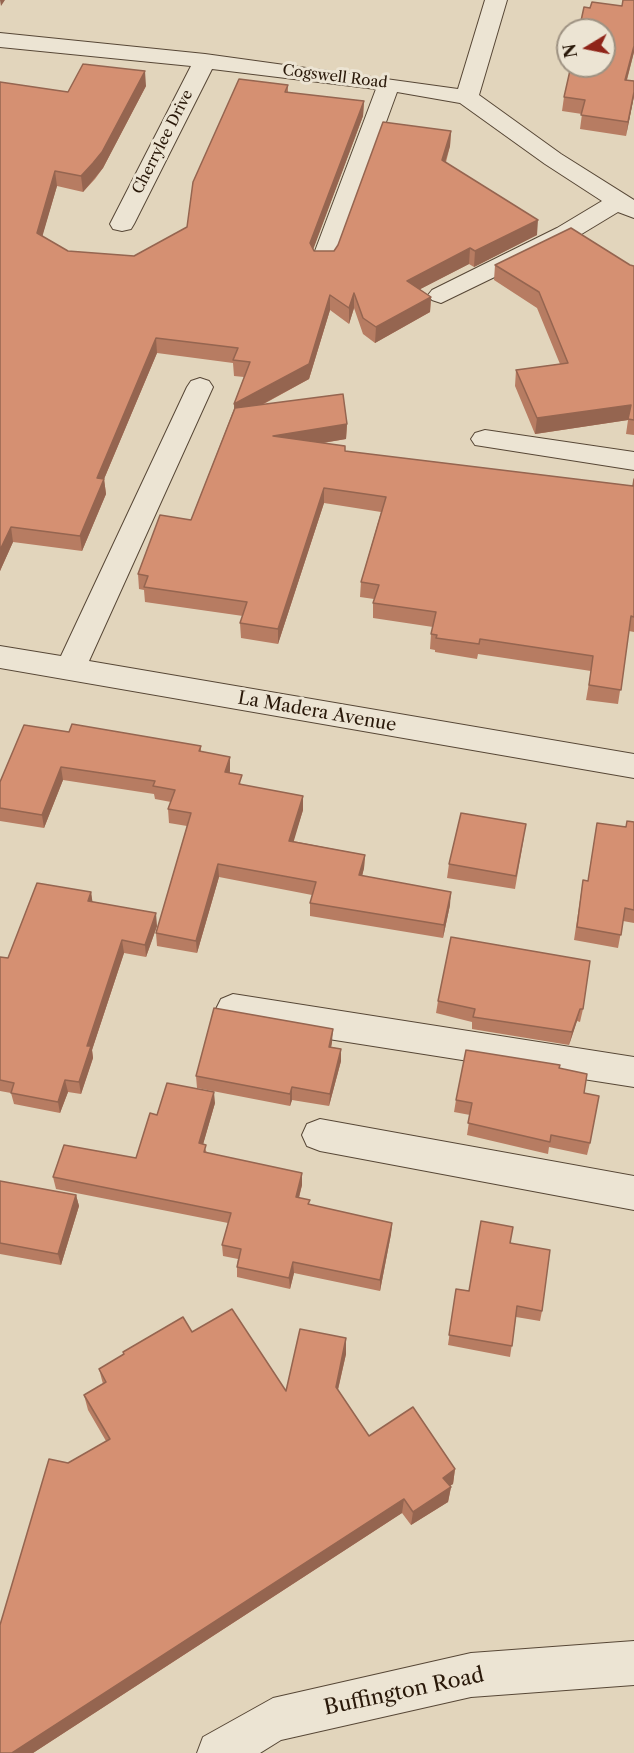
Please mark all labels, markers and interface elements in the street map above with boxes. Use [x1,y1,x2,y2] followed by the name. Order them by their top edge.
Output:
[556,18,616,78] north arrow
[559,42,581,59] text: N
[282,62,388,92] street label: Cogswell Road
[129,87,197,197] street label: Cherrylee Drive
[236,687,398,737] street label: La Madera Avenue
[322,1663,486,1721] street label: Buffington Road

